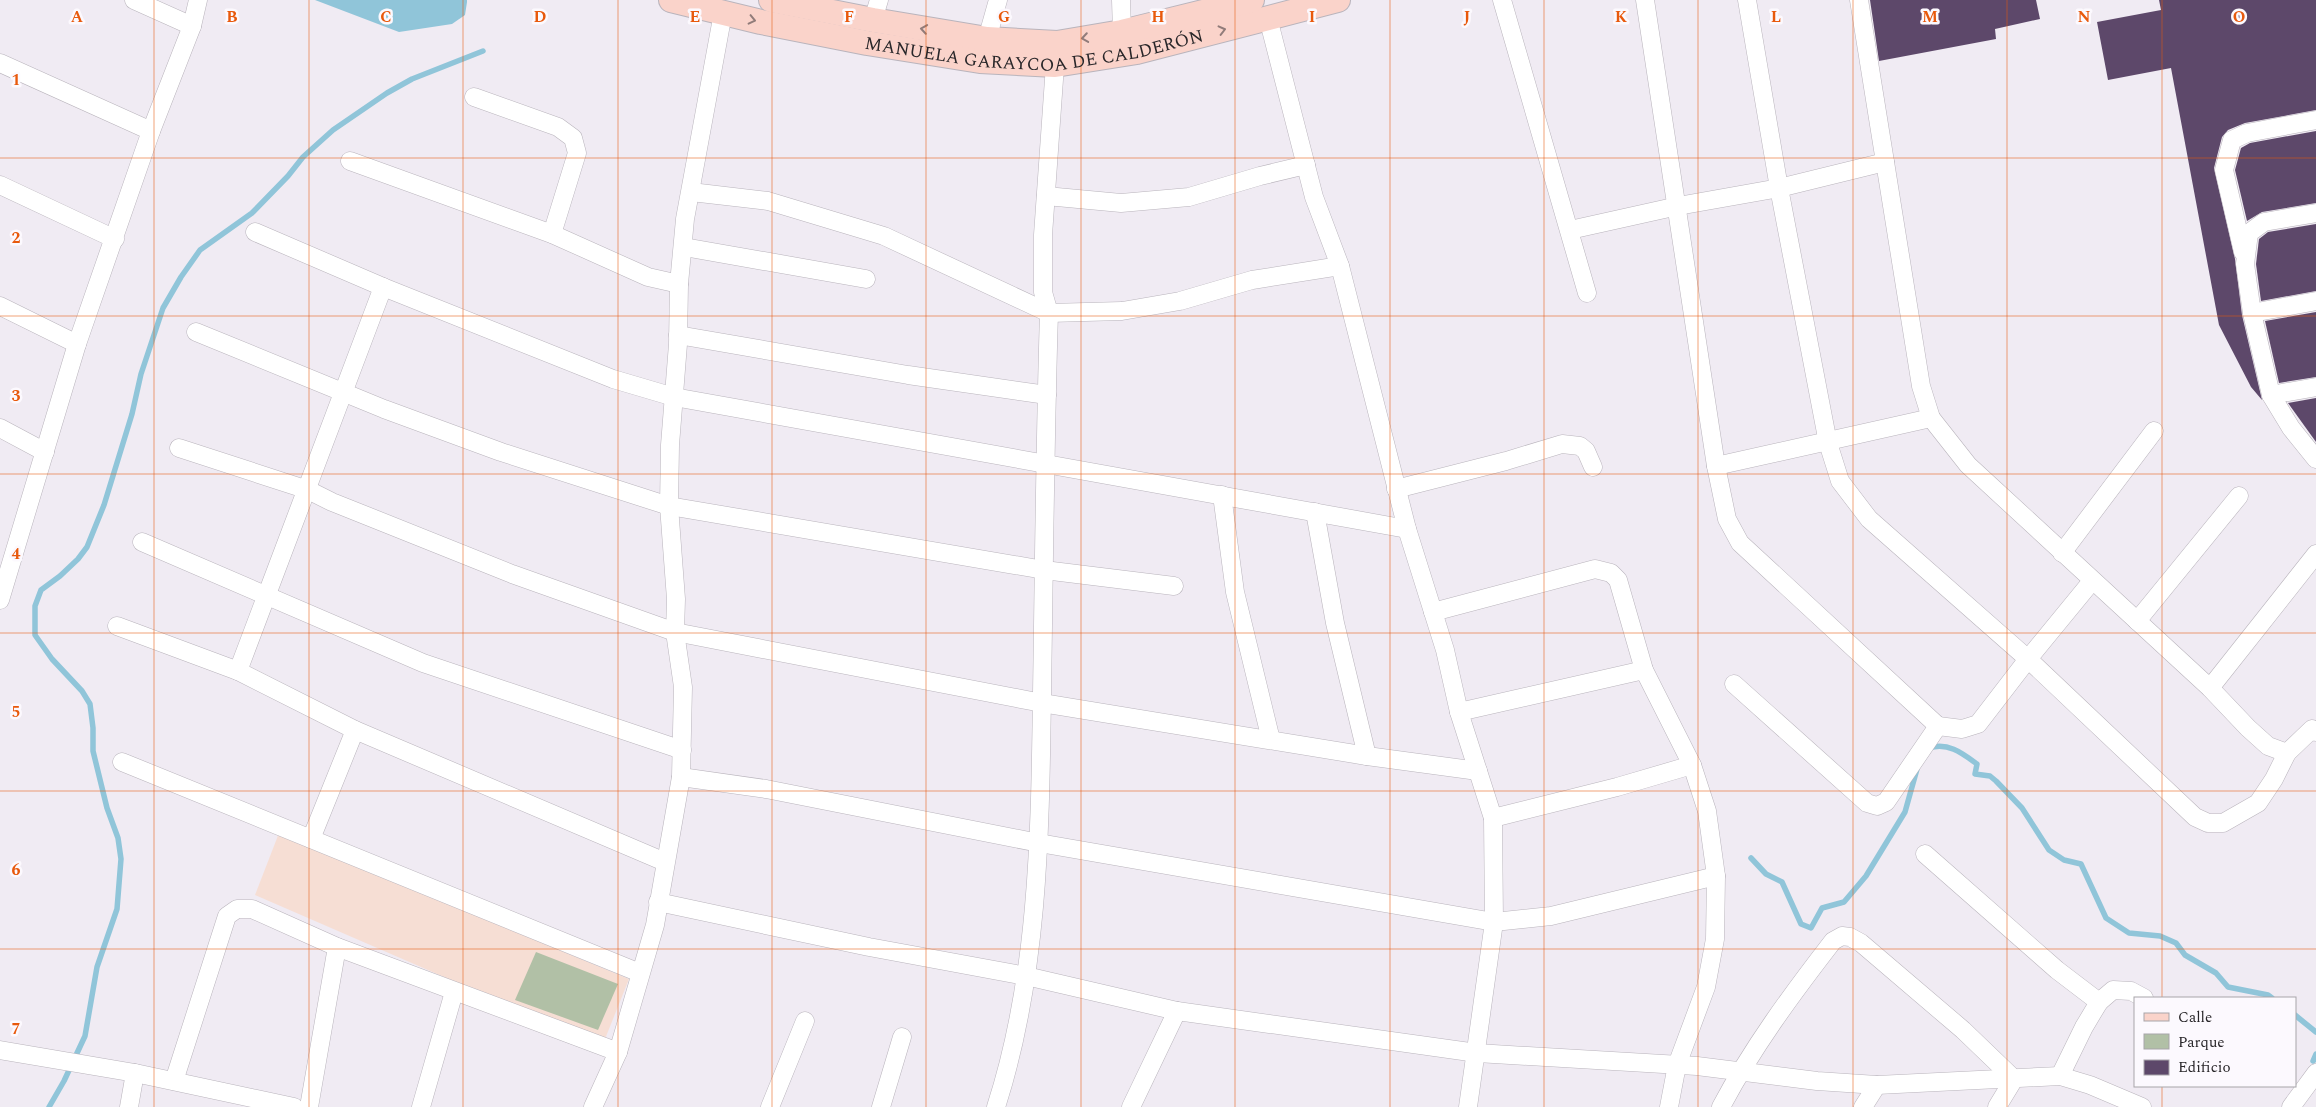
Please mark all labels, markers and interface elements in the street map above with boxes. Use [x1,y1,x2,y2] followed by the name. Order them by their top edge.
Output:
[71,5,84,29] text: A
[226,5,238,29] text: B
[380,5,392,29] text: C
[534,5,547,29] text: D
[690,5,700,29] text: E
[844,5,854,29] text: F
[998,5,1010,29] text: G
[1151,5,1165,29] text: H
[1309,5,1315,29] text: I
[1464,5,1471,29] text: J
[1615,5,1628,29] text: K
[1771,5,1781,29] text: L
[1922,5,1938,29] text: M
[2077,5,2091,29] text: N
[2233,5,2245,29] text: O
[748,14,757,25] one-way arrow
[863,22,1206,79] street label: MANUELA GARAYCOA DE CALDERÓN
[919,24,928,34] one-way arrow
[1218,25,1226,36] one-way arrow
[1080,33,1089,43] one-way arrow
[12,68,20,92] text: 1
[12,226,21,250] text: 2
[12,384,21,408] text: 3
[12,542,21,566] text: 4
[12,700,20,724] text: 5
[12,858,21,882] text: 6
[2134,997,2296,1087] legend
[2178,1006,2212,1029] text: Calle
[12,1017,21,1041] text: 7
[2178,1031,2225,1054] text: Parque
[2178,1056,2231,1079] text: Edificio

